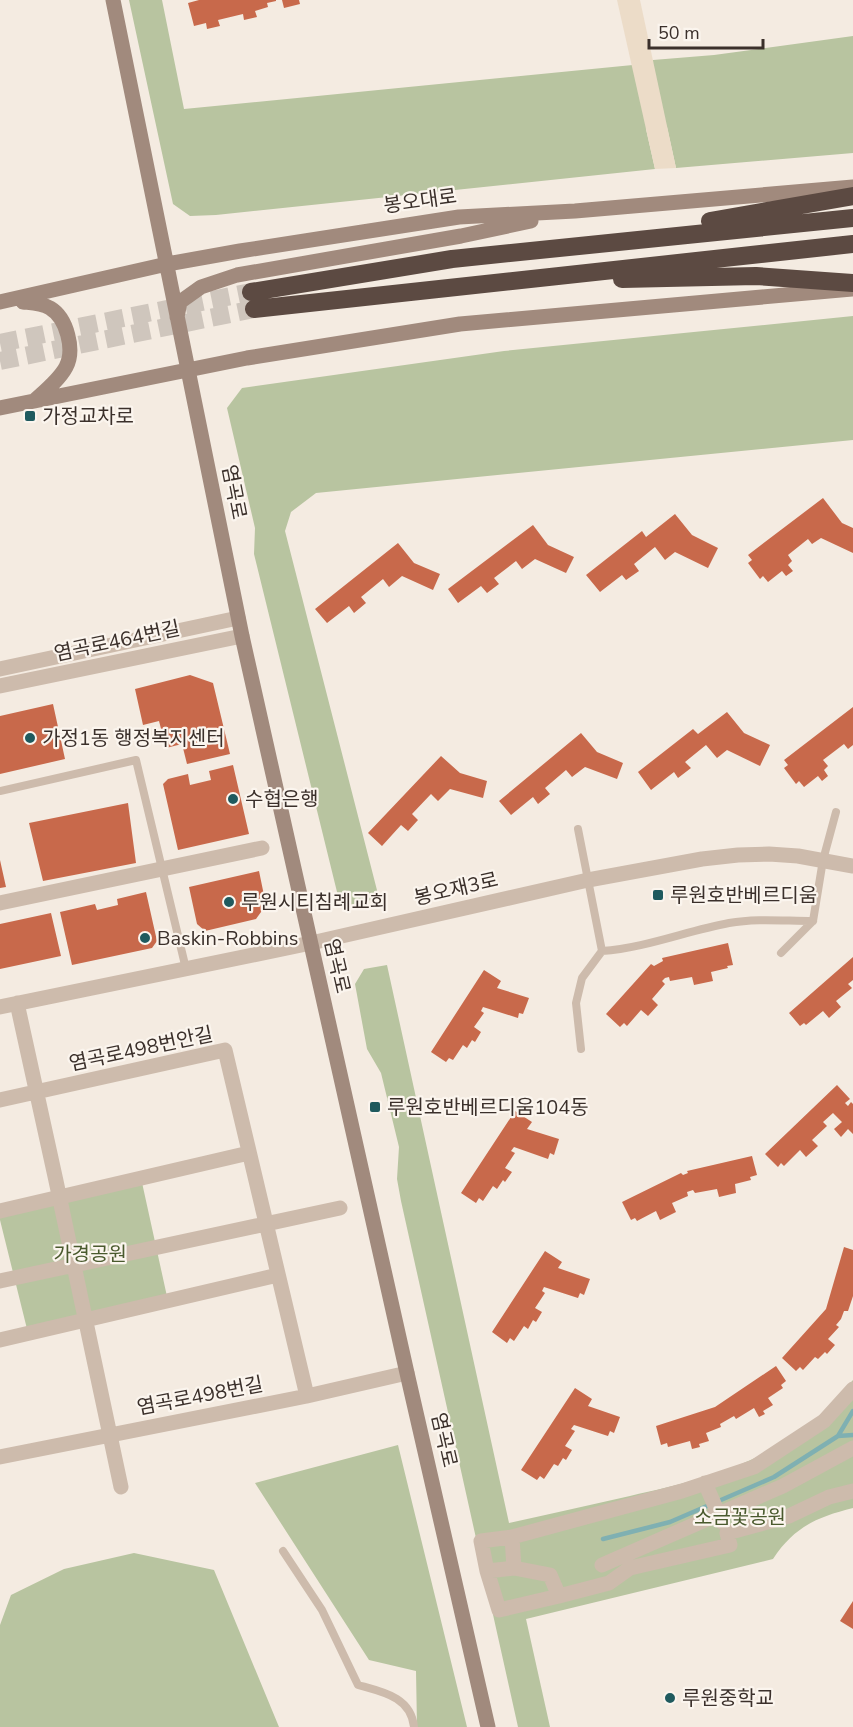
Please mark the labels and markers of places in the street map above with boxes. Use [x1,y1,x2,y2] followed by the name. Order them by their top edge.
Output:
[42,403,134,430] place label: 가정교차로
[23,409,37,423] marker: 가정교차로
[42,725,225,752] place label: 가정1동 행정복지센터
[23,731,37,745] marker: 가정1동 행정복지센터
[245,786,319,813] place label: 수협은행
[226,792,240,806] marker: 수협은행
[670,882,817,909] place label: 루원호반베르디움
[651,888,665,902] marker: 루원호반베르디움
[241,889,388,916] place label: 루원시티침례교회
[222,895,236,909] marker: 루원시티침례교회
[157,925,298,952] place label: Baskin-Robbins
[138,931,152,945] marker: Baskin-Robbins
[387,1094,589,1121] place label: 루원호반베르디움104동
[368,1100,382,1114] marker: 루원호반베르디움104동
[682,1685,774,1712] place label: 루원중학교
[663,1691,677,1705] marker: 루원중학교

